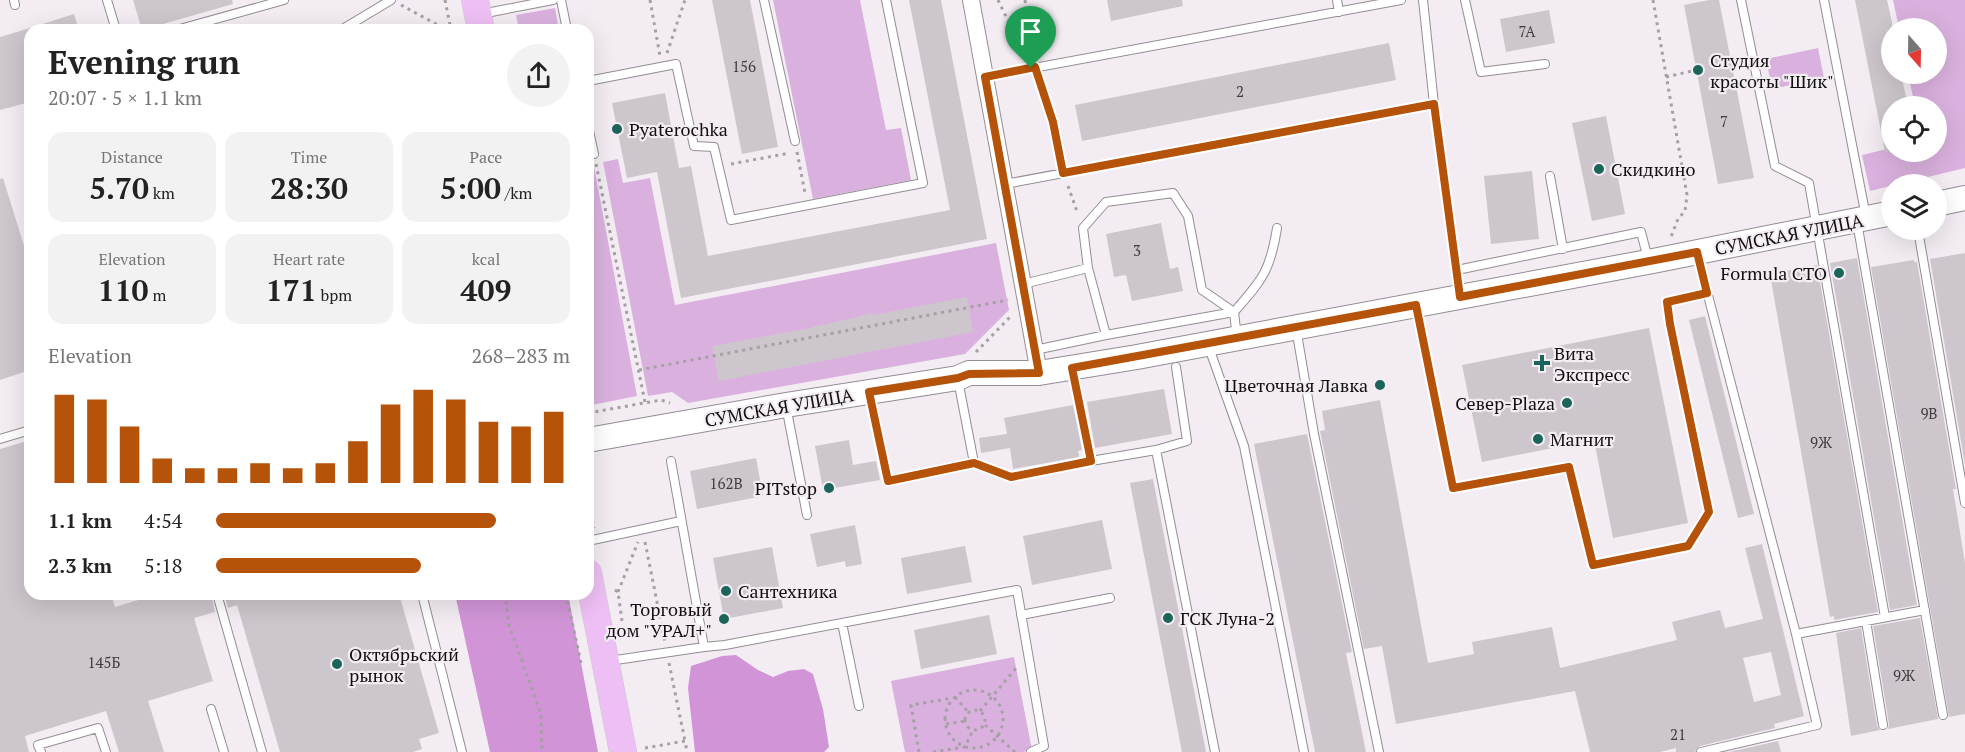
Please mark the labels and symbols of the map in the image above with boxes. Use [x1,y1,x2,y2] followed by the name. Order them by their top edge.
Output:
[1005,6,1056,68] pin
[1881,18,1947,84] north arrow
[1518,21,1536,41] house number: 7А
[1710,48,1834,93] place label: Студия красоты "Шик"
[732,56,756,76] house number: 156
[1691,63,1705,77] marker: Студия красоты "Шик"
[1236,81,1244,101] house number: 2
[1720,111,1728,131] house number: 7
[629,117,728,141] place label: Pyaterochka
[610,122,624,136] marker: Pyaterochka
[1611,157,1695,181] place label: Скидкино
[1592,162,1606,176] marker: Скидкино
[1713,208,1866,260] street label: СУМСКАЯ УЛИЦА
[1133,240,1141,260] house number: 3
[1720,261,1827,285] place label: Formula СТО
[1832,266,1846,280] marker: Formula СТО
[1554,341,1630,386] place label: Вита Экспресс
[1535,356,1549,370] marker: Вита Экспресс
[1224,373,1368,397] place label: Цветочная Лавка
[1373,378,1387,392] marker: Цветочная Лавка
[703,382,856,432] street label: СУМСКАЯ УЛИЦА
[1455,391,1555,415] place label: Север-Plaza
[1560,396,1574,410] marker: Север-Plaza
[1920,403,1938,423] house number: 9В
[1550,427,1613,451] place label: Магнит
[1531,432,1545,446] marker: Магнит
[1810,432,1833,452] house number: 9Ж
[709,473,743,493] house number: 162В
[755,476,817,500] place label: PITstop
[822,481,836,495] marker: PITstop
[738,579,838,603] place label: Сантехника
[719,584,733,598] marker: Сантехника
[606,597,712,642] place label: Торговый дом "УРАЛ+"
[1180,606,1275,630] place label: ГСК Луна-2
[1161,611,1175,625] marker: ГСК Луна-2
[717,612,731,626] marker: Торговый дом "УРАЛ+"
[349,642,459,687] place label: Октябрьский рынок
[88,652,121,672] house number: 145Б
[330,657,344,671] marker: Октябрьский рынок
[1893,665,1916,685] house number: 9Ж
[1670,724,1686,744] house number: 21

